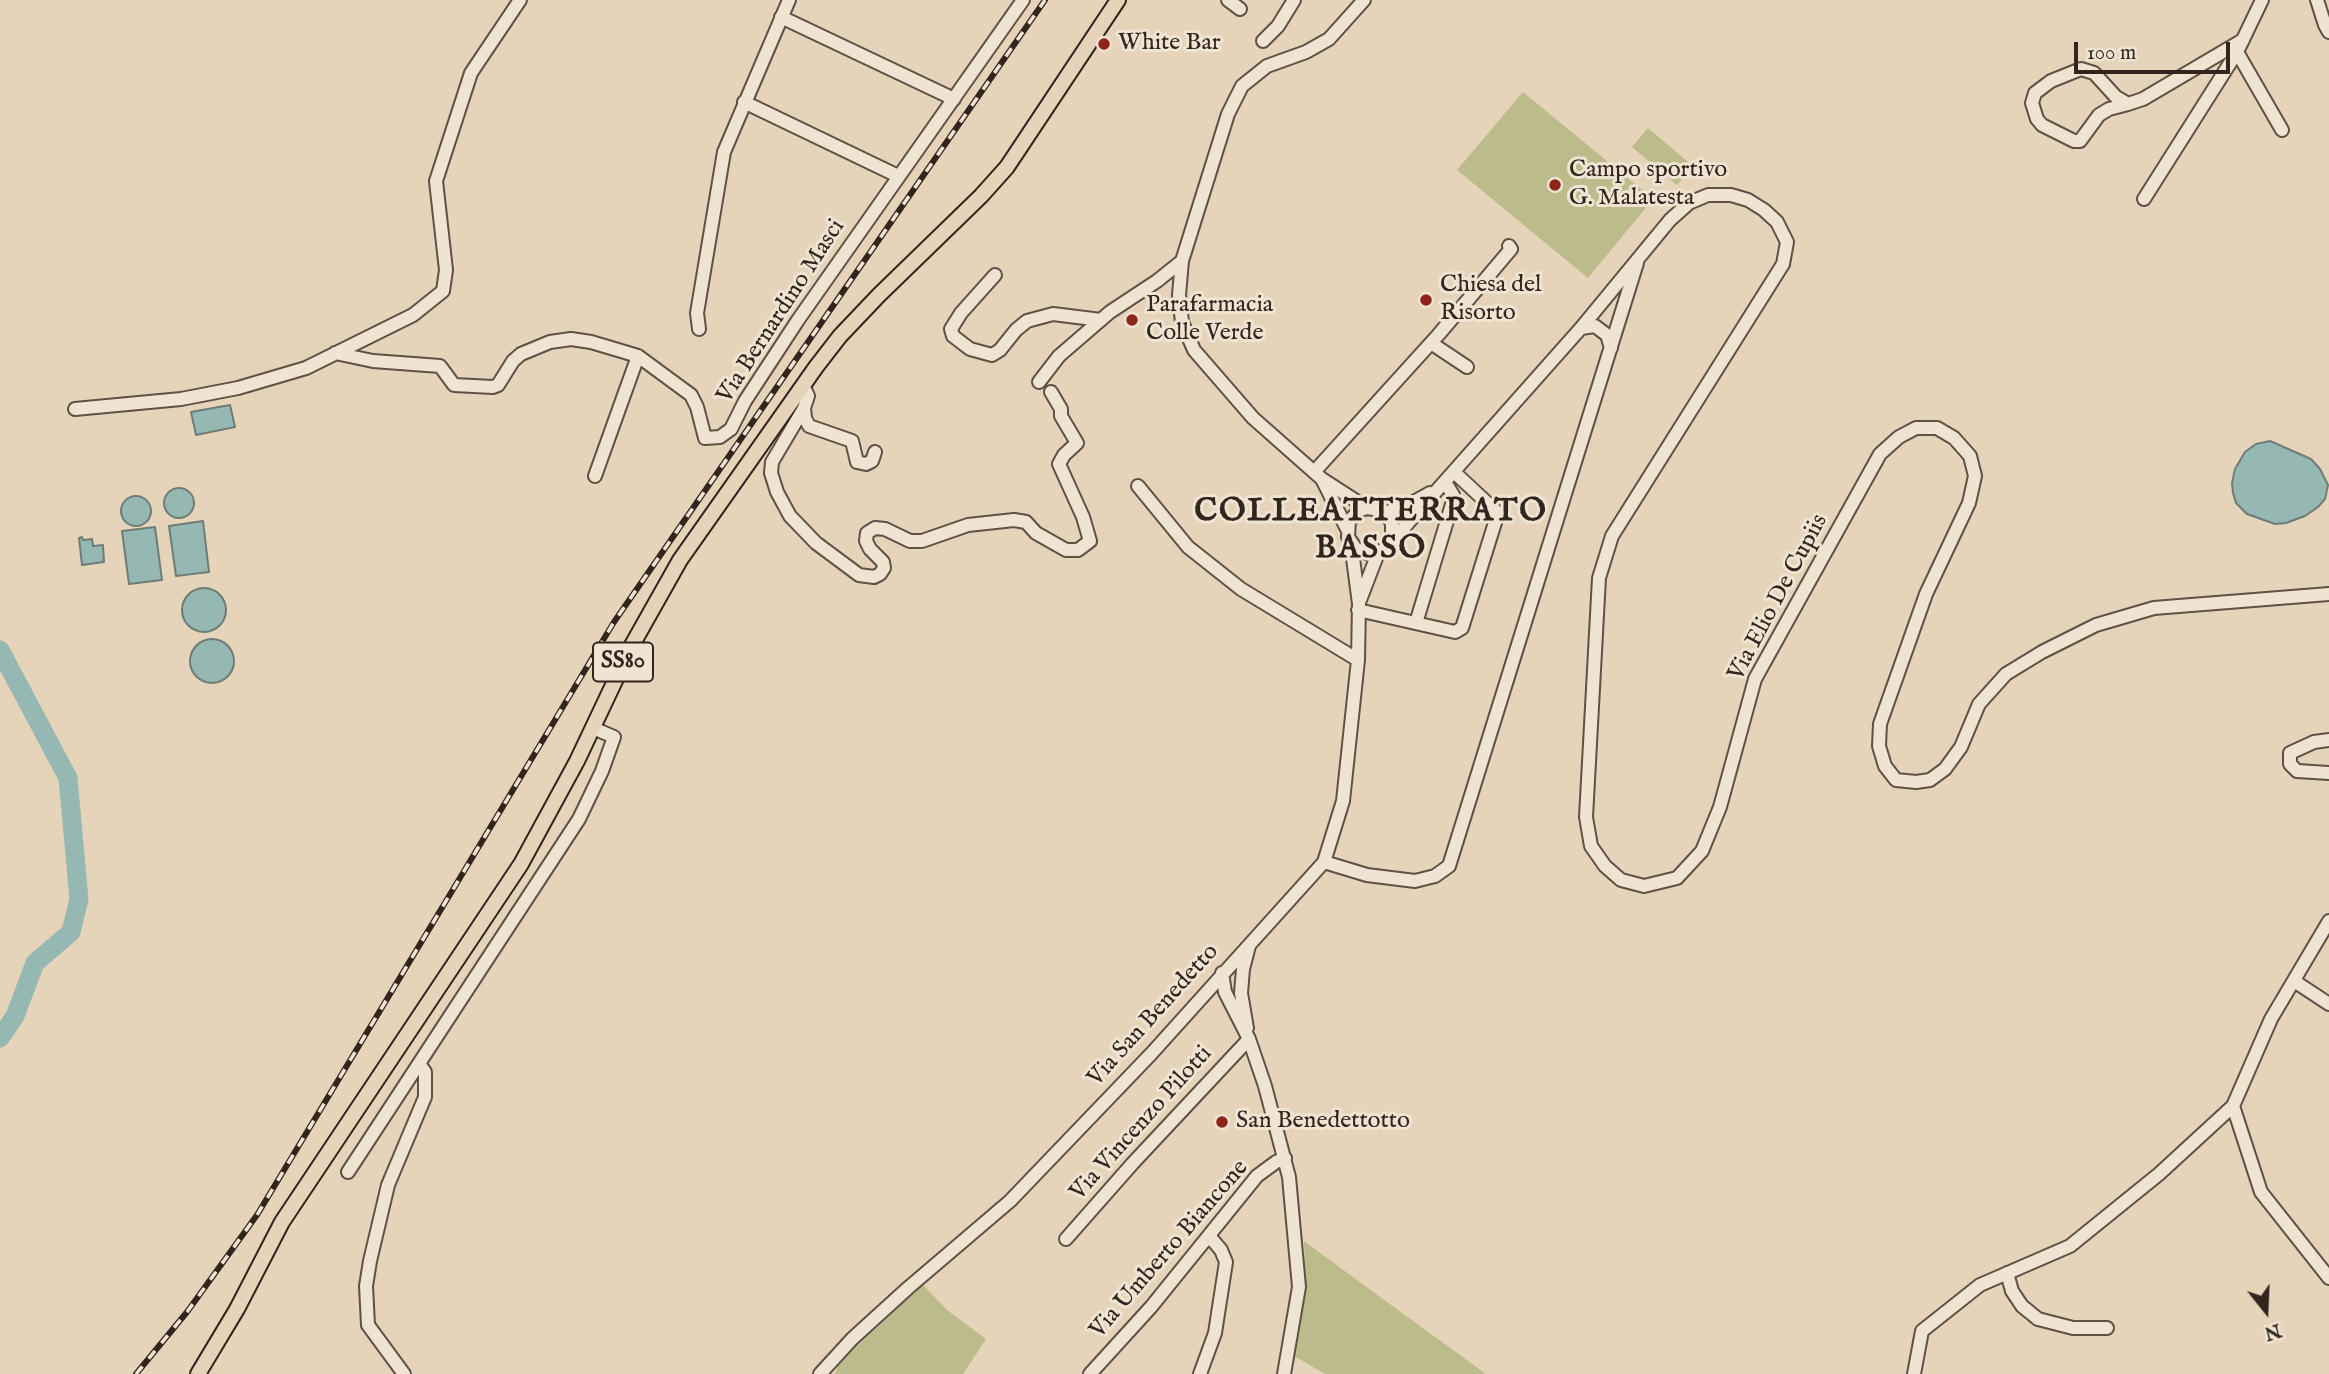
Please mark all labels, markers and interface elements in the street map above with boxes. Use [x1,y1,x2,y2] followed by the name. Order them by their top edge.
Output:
[2077,28,2233,72] scale bar
[1118,30,1221,58] place label: White Bar
[1096,36,1112,52] marker: White Bar
[2087,40,2136,67] text: 100 m
[1569,157,1727,213] place label: Campo sportivo G. Malatesta
[1547,177,1563,193] marker: Campo sportivo G. Malatesta
[712,215,852,409] street label: Via Bernardino Masci
[1440,272,1542,328] place label: Chiesa del Risorto
[1146,292,1273,348] place label: Parafarmacia Colle Verde
[1418,292,1434,308] marker: Chiesa del Risorto
[1124,312,1140,328] marker: Parafarmacia Colle Verde
[1196,494,1546,569] district label: COLLEATTERRATO BASSO
[1723,510,1835,686] street label: Via Elio De Cupiis
[593,642,653,682] road number: SS80
[1082,939,1226,1093] street label: Via San Benedetto
[1065,1041,1219,1207] street label: Via Vincenzo Pilotti
[1236,1108,1410,1136] place label: San Benedettotto
[1214,1114,1230,1130] marker: San Benedettotto
[1085,1155,1255,1345] street label: Via Umberto Biancone
[2231,1276,2301,1346] north arrow
[2261,1317,2284,1345] text: N

